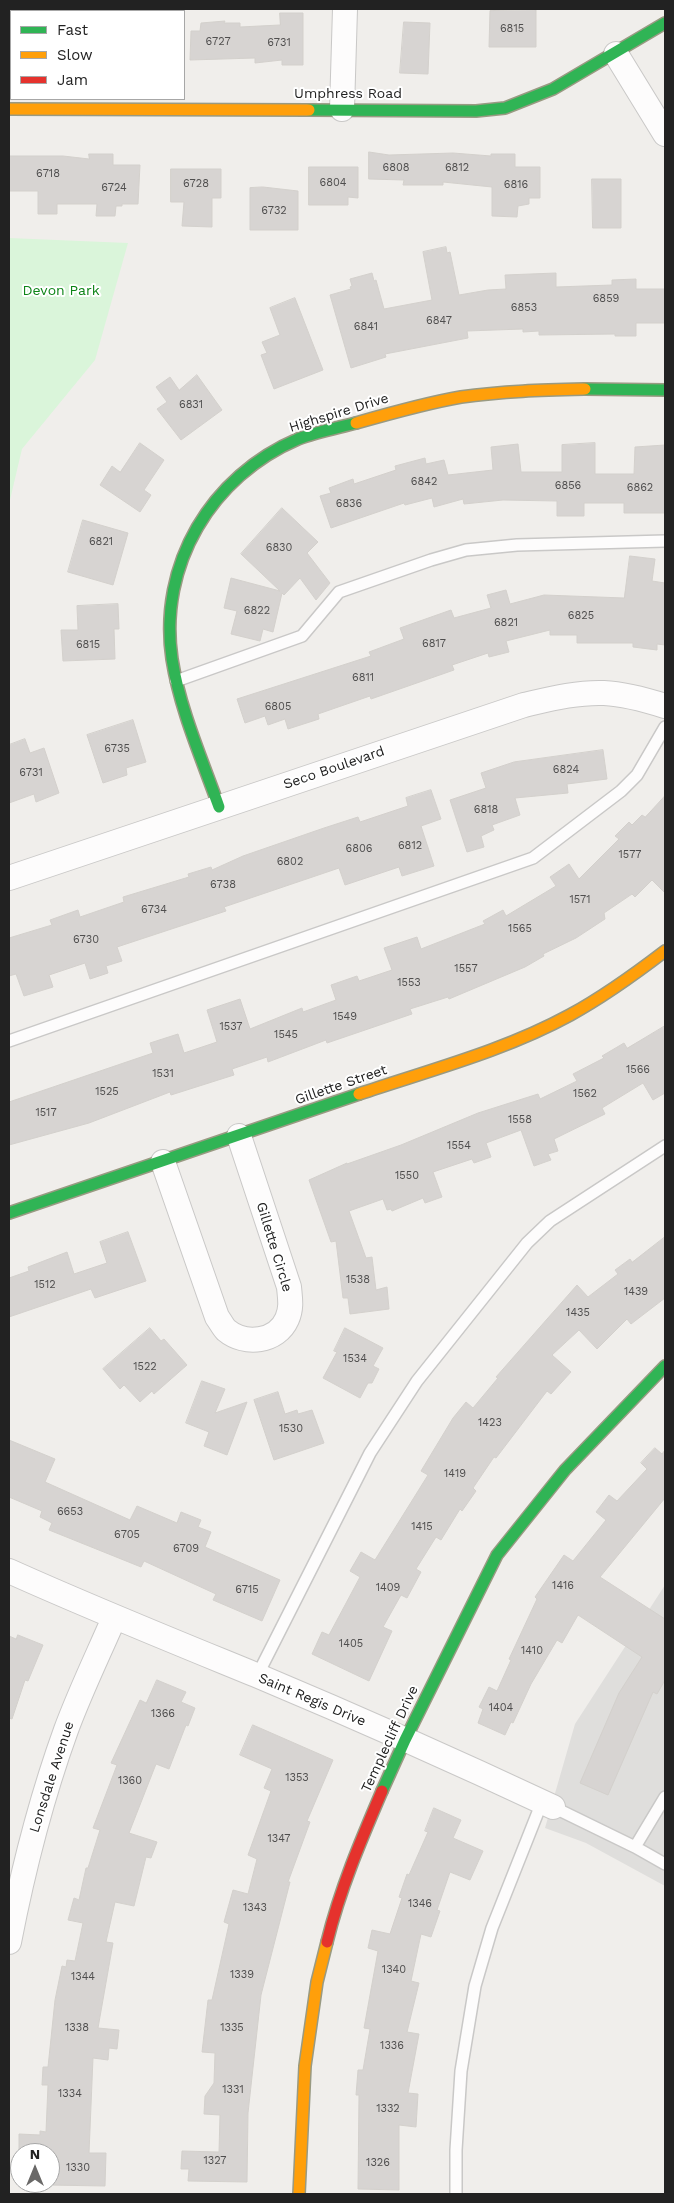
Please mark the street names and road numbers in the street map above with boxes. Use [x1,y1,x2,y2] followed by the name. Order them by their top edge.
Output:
[294,86,402,102] street label: Umphress Road
[287,390,391,436] street label: Highspire Drive
[281,743,387,793] street label: Seco Boulevard
[293,1061,389,1109] street label: Gillette Street
[252,1200,296,1294] street label: Gillette Circle
[256,1670,368,1730] street label: Saint Regis Drive
[358,1683,422,1795] street label: Templecliff Drive
[26,1719,78,1835] street label: Lonsdale Avenue

